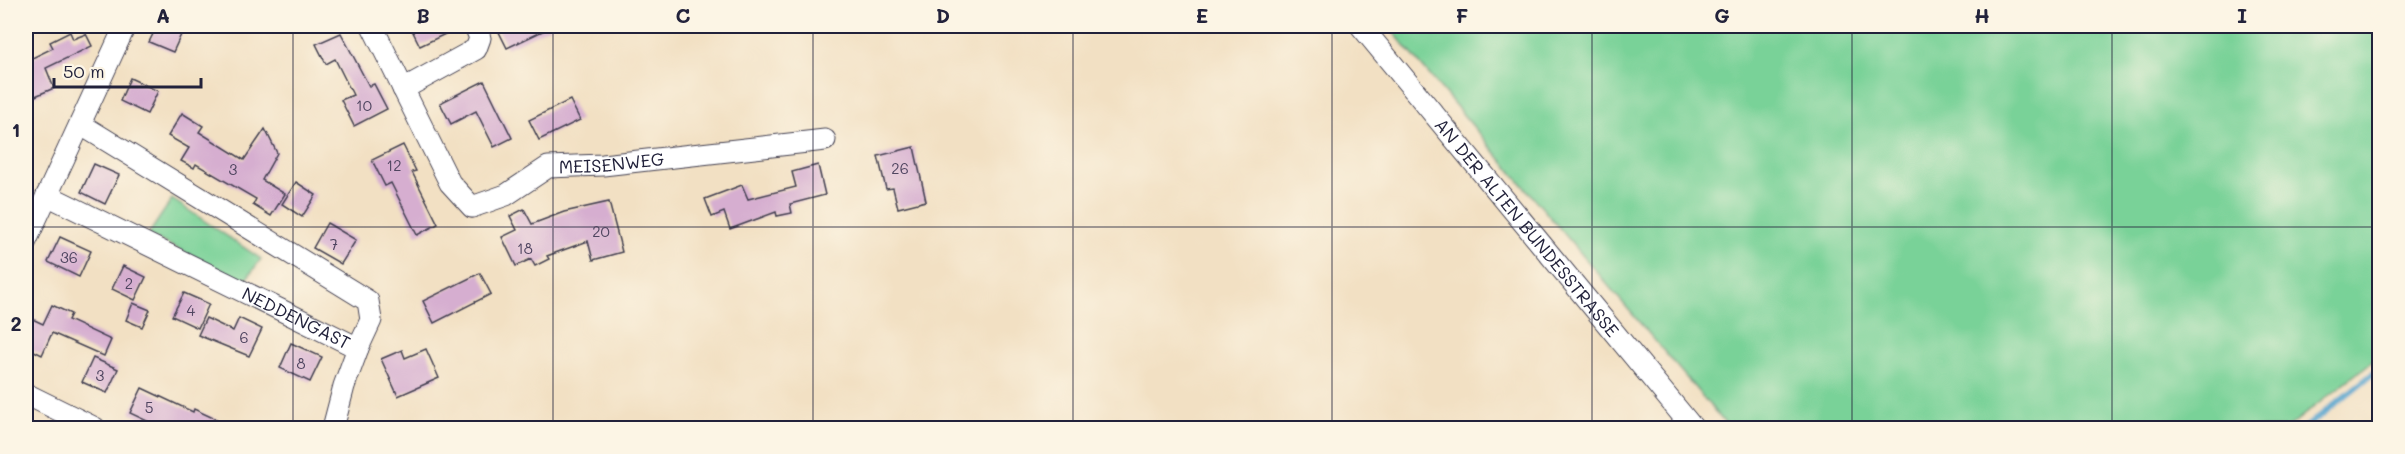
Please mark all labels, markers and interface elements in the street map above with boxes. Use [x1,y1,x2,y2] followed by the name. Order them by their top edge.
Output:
[156,2,170,28] text: A
[416,2,430,28] text: B
[676,2,691,28] text: C
[936,2,950,28] text: D
[1196,2,1208,28] text: E
[1456,2,1469,28] text: F
[1714,2,1730,28] text: G
[1974,2,1990,28] text: H
[2237,2,2247,28] text: I
[54,51,201,89] scale bar
[63,59,105,83] text: 50 m
[356,95,372,115] house number: 10
[1430,113,1625,342] street label: AN DER ALTEN BUNDESSTRASSE
[12,116,20,142] text: 1
[558,146,665,179] street label: MEISENWEG
[386,155,402,175] house number: 12
[891,158,909,178] house number: 26
[229,159,238,179] house number: 3
[592,221,610,241] house number: 20
[330,234,338,254] house number: 7
[517,238,533,258] house number: 18
[60,247,78,267] house number: 36
[125,273,133,293] house number: 2
[238,281,355,355] street label: NEDDENGAST
[187,300,196,320] house number: 4
[10,310,22,336] text: 2
[239,327,249,347] house number: 6
[296,353,306,373] house number: 8
[96,365,105,385] house number: 3
[145,397,153,417] house number: 5

